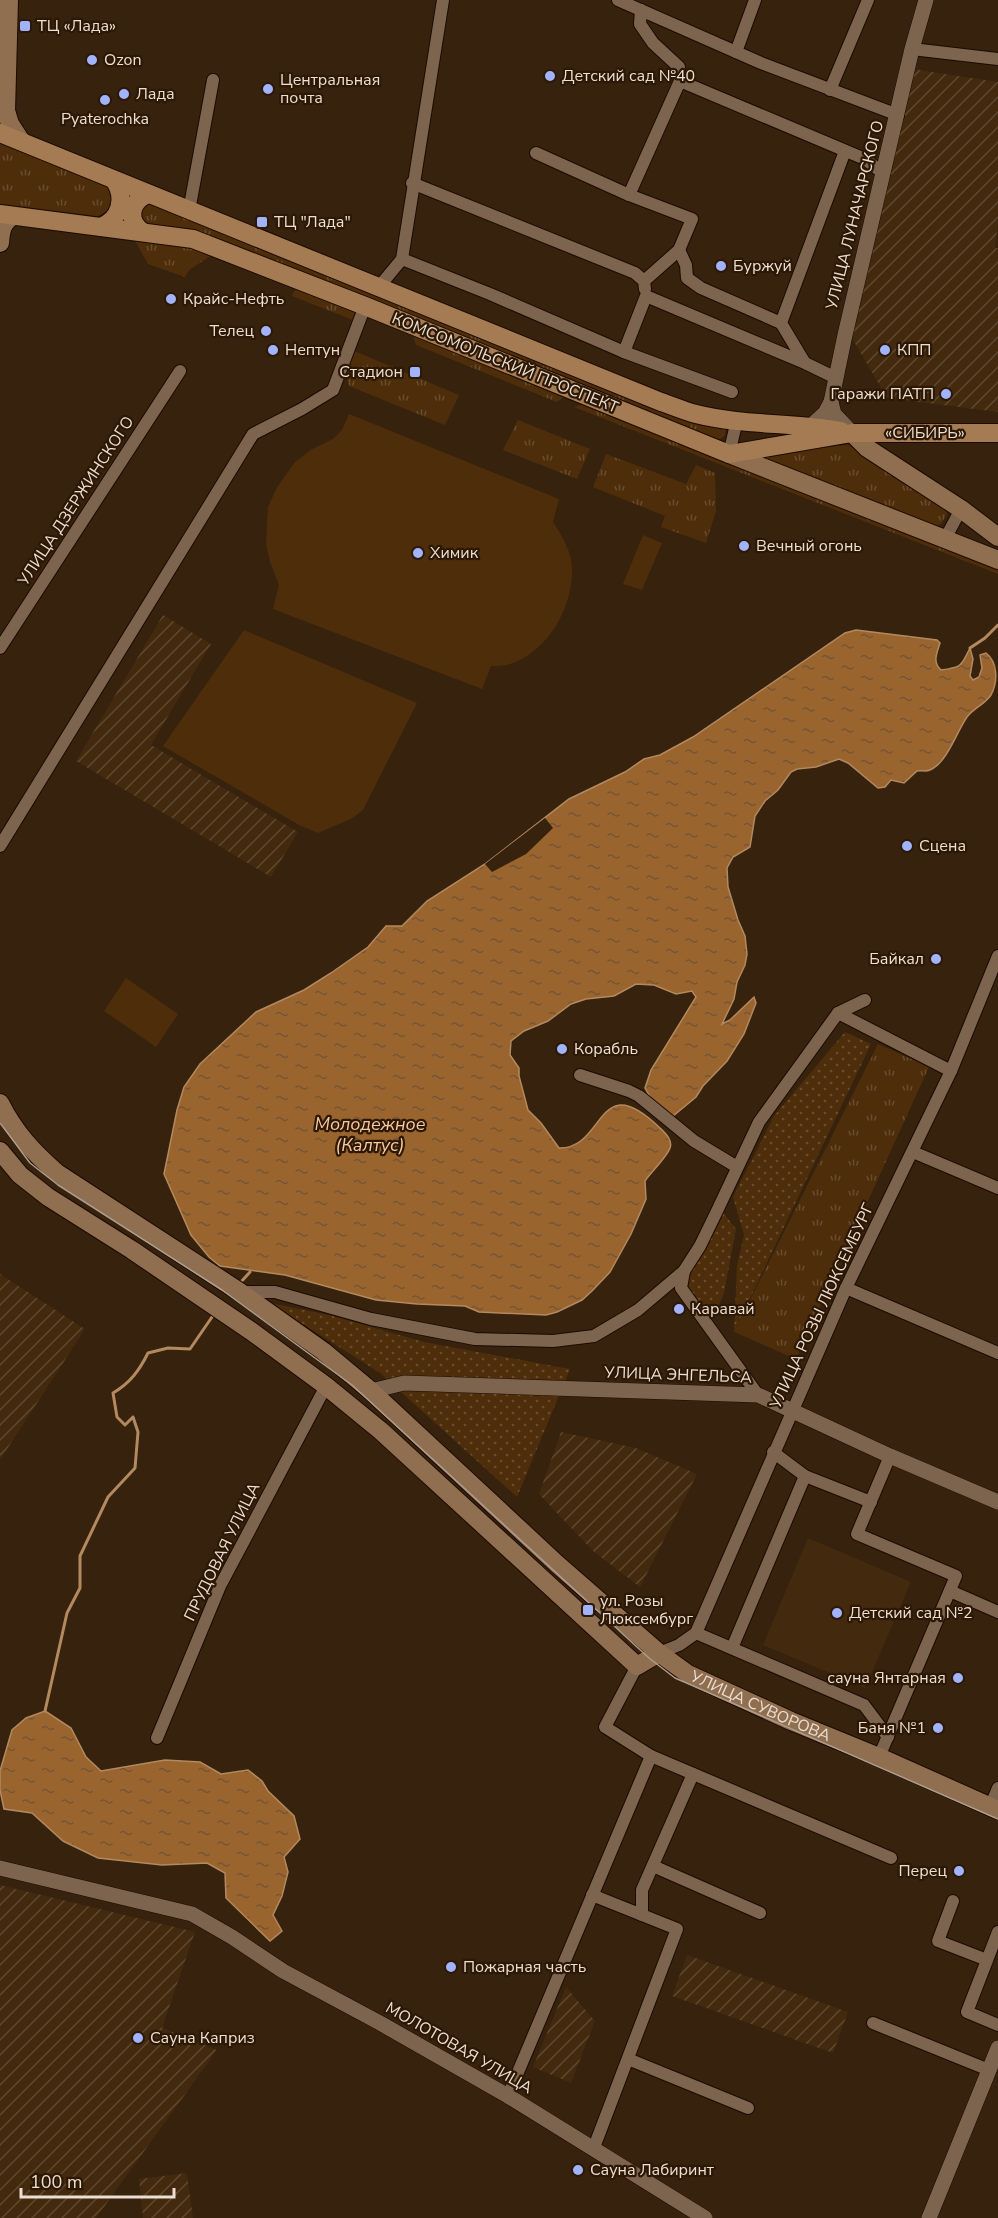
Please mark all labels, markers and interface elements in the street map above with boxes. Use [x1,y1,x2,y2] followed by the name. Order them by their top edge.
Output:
[37,15,116,37] place label: ТЦ «Лада»
[18,19,32,33] marker: ТЦ «Лада»
[104,49,142,71] place label: Ozon
[85,53,99,67] marker: Ozon
[562,65,695,87] place label: Детский сад №40
[280,69,380,109] place label: Центральная почта
[543,69,557,83] marker: Детский сад №40
[261,82,275,96] marker: Центральная почта
[136,83,175,105] place label: Лада
[117,87,131,101] marker: Лада
[98,93,112,107] marker: Pyaterochka
[61,108,149,130] place label: Pyaterochka
[821,118,889,313] street label: УЛИЦА ЛУНАЧАРСКОГО
[274,211,351,233] place label: ТЦ "Лада"
[255,215,269,229] marker: ТЦ "Лада"
[733,255,792,277] place label: Буржуй
[714,259,728,273] marker: Буржуй
[183,288,284,310] place label: Крайс-Нефть
[164,292,178,306] marker: Крайс-Нефть
[388,307,622,419] street label: КОМСОМОЛЬСКИЙ ПРОСПЕКТ
[209,320,254,342] place label: Телец
[259,324,273,338] marker: Телец
[285,339,340,361] place label: Нептун
[897,339,931,361] place label: КПП
[266,343,280,357] marker: Нептун
[878,343,892,357] marker: КПП
[339,361,403,383] place label: Стадион
[408,365,422,379] marker: Стадион
[831,383,934,405] place label: Гаражи ПАТП
[939,387,953,401] marker: Гаражи ПАТП
[12,412,139,591] street label: УЛИЦА ДЗЕРЖИНСКОГО
[885,422,965,444] street label: «СИБИРЬ»
[756,535,862,557] place label: Вечный огонь
[737,539,751,553] marker: Вечный огонь
[430,542,479,564] place label: Химик
[411,546,425,560] marker: Химик
[919,835,966,857] place label: Сцена
[900,839,914,853] marker: Сцена
[869,948,924,970] place label: Байкал
[929,952,943,966] marker: Байкал
[574,1038,638,1060] place label: Корабль
[555,1042,569,1056] marker: Корабль
[315,1112,426,1157] water label: Молодежное (Калтус)
[764,1199,880,1413] street label: УЛИЦА РОЗЫ ЛЮКСЕМБУРГ
[691,1298,755,1320] place label: Каравай
[672,1302,686,1316] marker: Каравай
[603,1361,753,1389] street label: УЛИЦА ЭНГЕЛЬСА
[179,1479,265,1625] street label: ПРУДОВАЯ УЛИЦА
[600,1590,693,1630] place label: ул. Розы Люксембург
[849,1602,973,1624] place label: Детский сад №2
[581,1603,595,1617] marker: ул. Розы Люксембург
[830,1606,844,1620] marker: Детский сад №2
[686,1665,834,1747] street label: УЛИЦА СУВОРОВА
[827,1667,946,1689] place label: сауна Янтарная
[951,1671,965,1685] marker: сауна Янтарная
[858,1717,926,1739] place label: Баня №1
[931,1721,945,1735] marker: Баня №1
[899,1860,947,1882] place label: Перец
[952,1864,966,1878] marker: Перец
[463,1956,586,1978] place label: Пожарная часть
[444,1960,458,1974] marker: Пожарная часть
[382,1997,537,2099] street label: МОЛОТОВАЯ УЛИЦА
[150,2027,255,2049] place label: Сауна Каприз
[131,2031,145,2045] marker: Сауна Каприз
[590,2159,715,2181] place label: Сауна Лабиринт
[21,2161,174,2199] scale bar
[571,2163,585,2177] marker: Сауна Лабиринт
[30,2170,82,2194] text: 100 m

